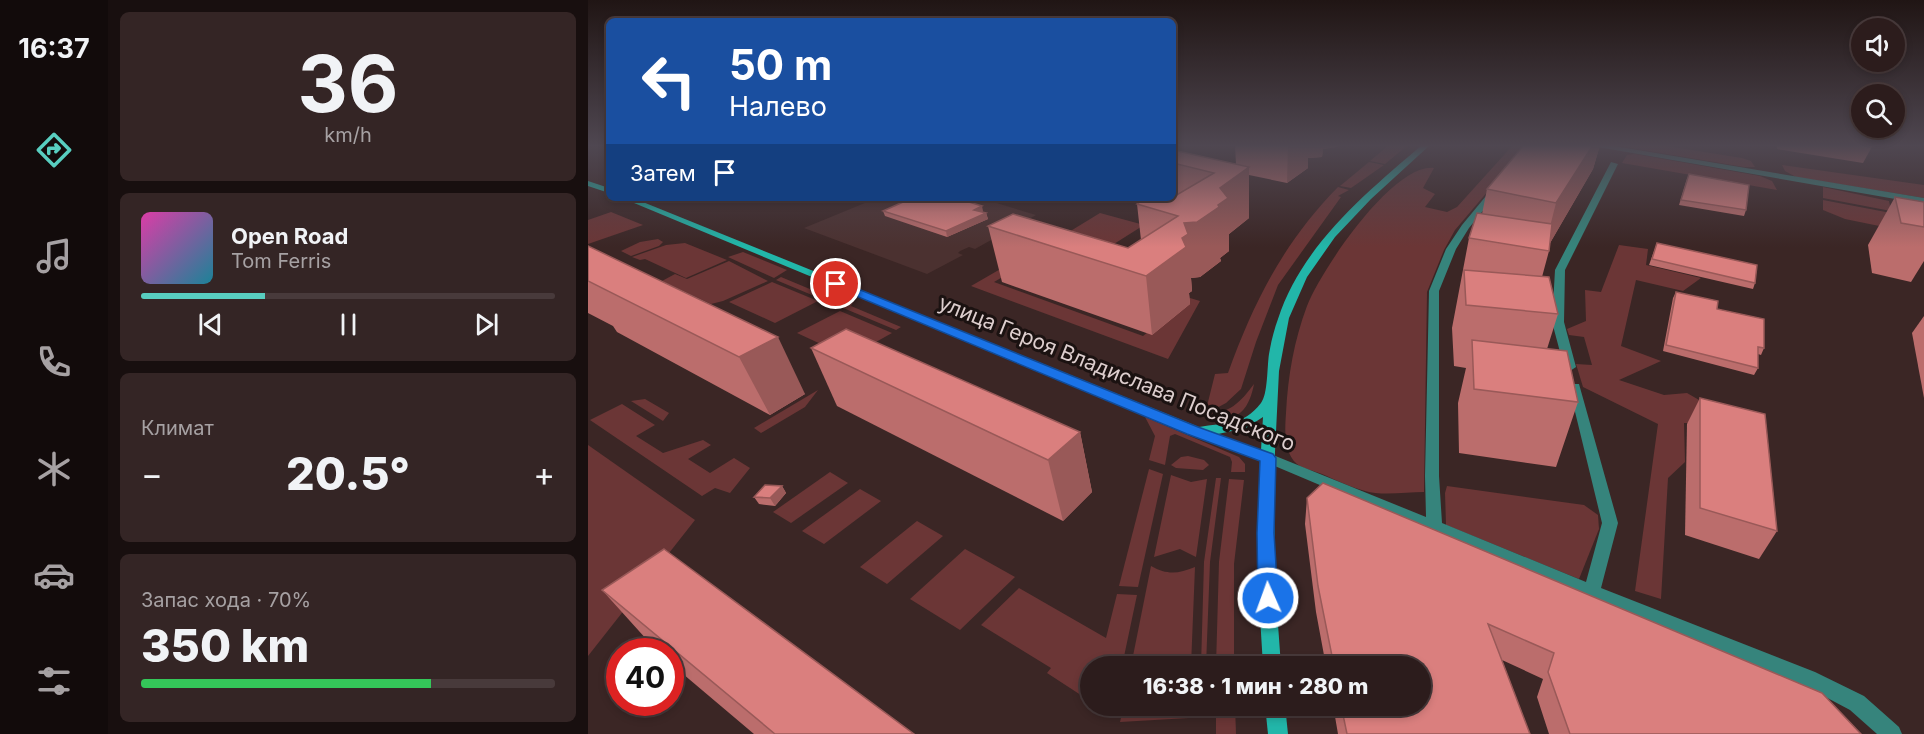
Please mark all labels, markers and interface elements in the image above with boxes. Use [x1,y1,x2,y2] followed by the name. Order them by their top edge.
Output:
[1851,18,1905,138] map controls
[1851,18,1905,72] button: sound
[18,32,90,65] text: 16:37
[297,36,399,131] text: 36
[729,39,832,90] text: 50 m
[630,42,708,120] icon: left
[1851,84,1905,138] button: search
[729,90,827,123] text: Налево
[324,123,372,147] text: km/h
[33,129,75,171] icon: directions
[708,156,741,189] icon: arrive
[630,160,696,186] text: Затем
[231,223,348,249] text: Open Road
[33,235,75,277] icon: music
[231,249,331,273] text: Tom Ferris
[810,258,861,309] pin
[819,267,852,300] icon: arrive
[935,290,1299,456] street label: улица Героя Владислава Посадского
[194,308,227,341] icon: previous
[332,308,365,341] icon: pause
[470,308,503,341] icon: next
[33,341,75,383] icon: phone
[141,416,214,440] text: Климат
[286,446,410,501] text: 20.5°
[33,448,75,490] icon: climate
[141,454,163,494] text: −
[533,454,555,494] text: +
[33,554,75,596] icon: car
[1236,566,1300,630] position arrow
[141,588,311,612] text: Запас хода · 70%
[141,618,309,673] text: 350 km
[606,638,684,716] speed limit sign: 40
[33,660,75,702] icon: filters
[1143,673,1368,699] text: 16:38 · 1 мин · 280 m

